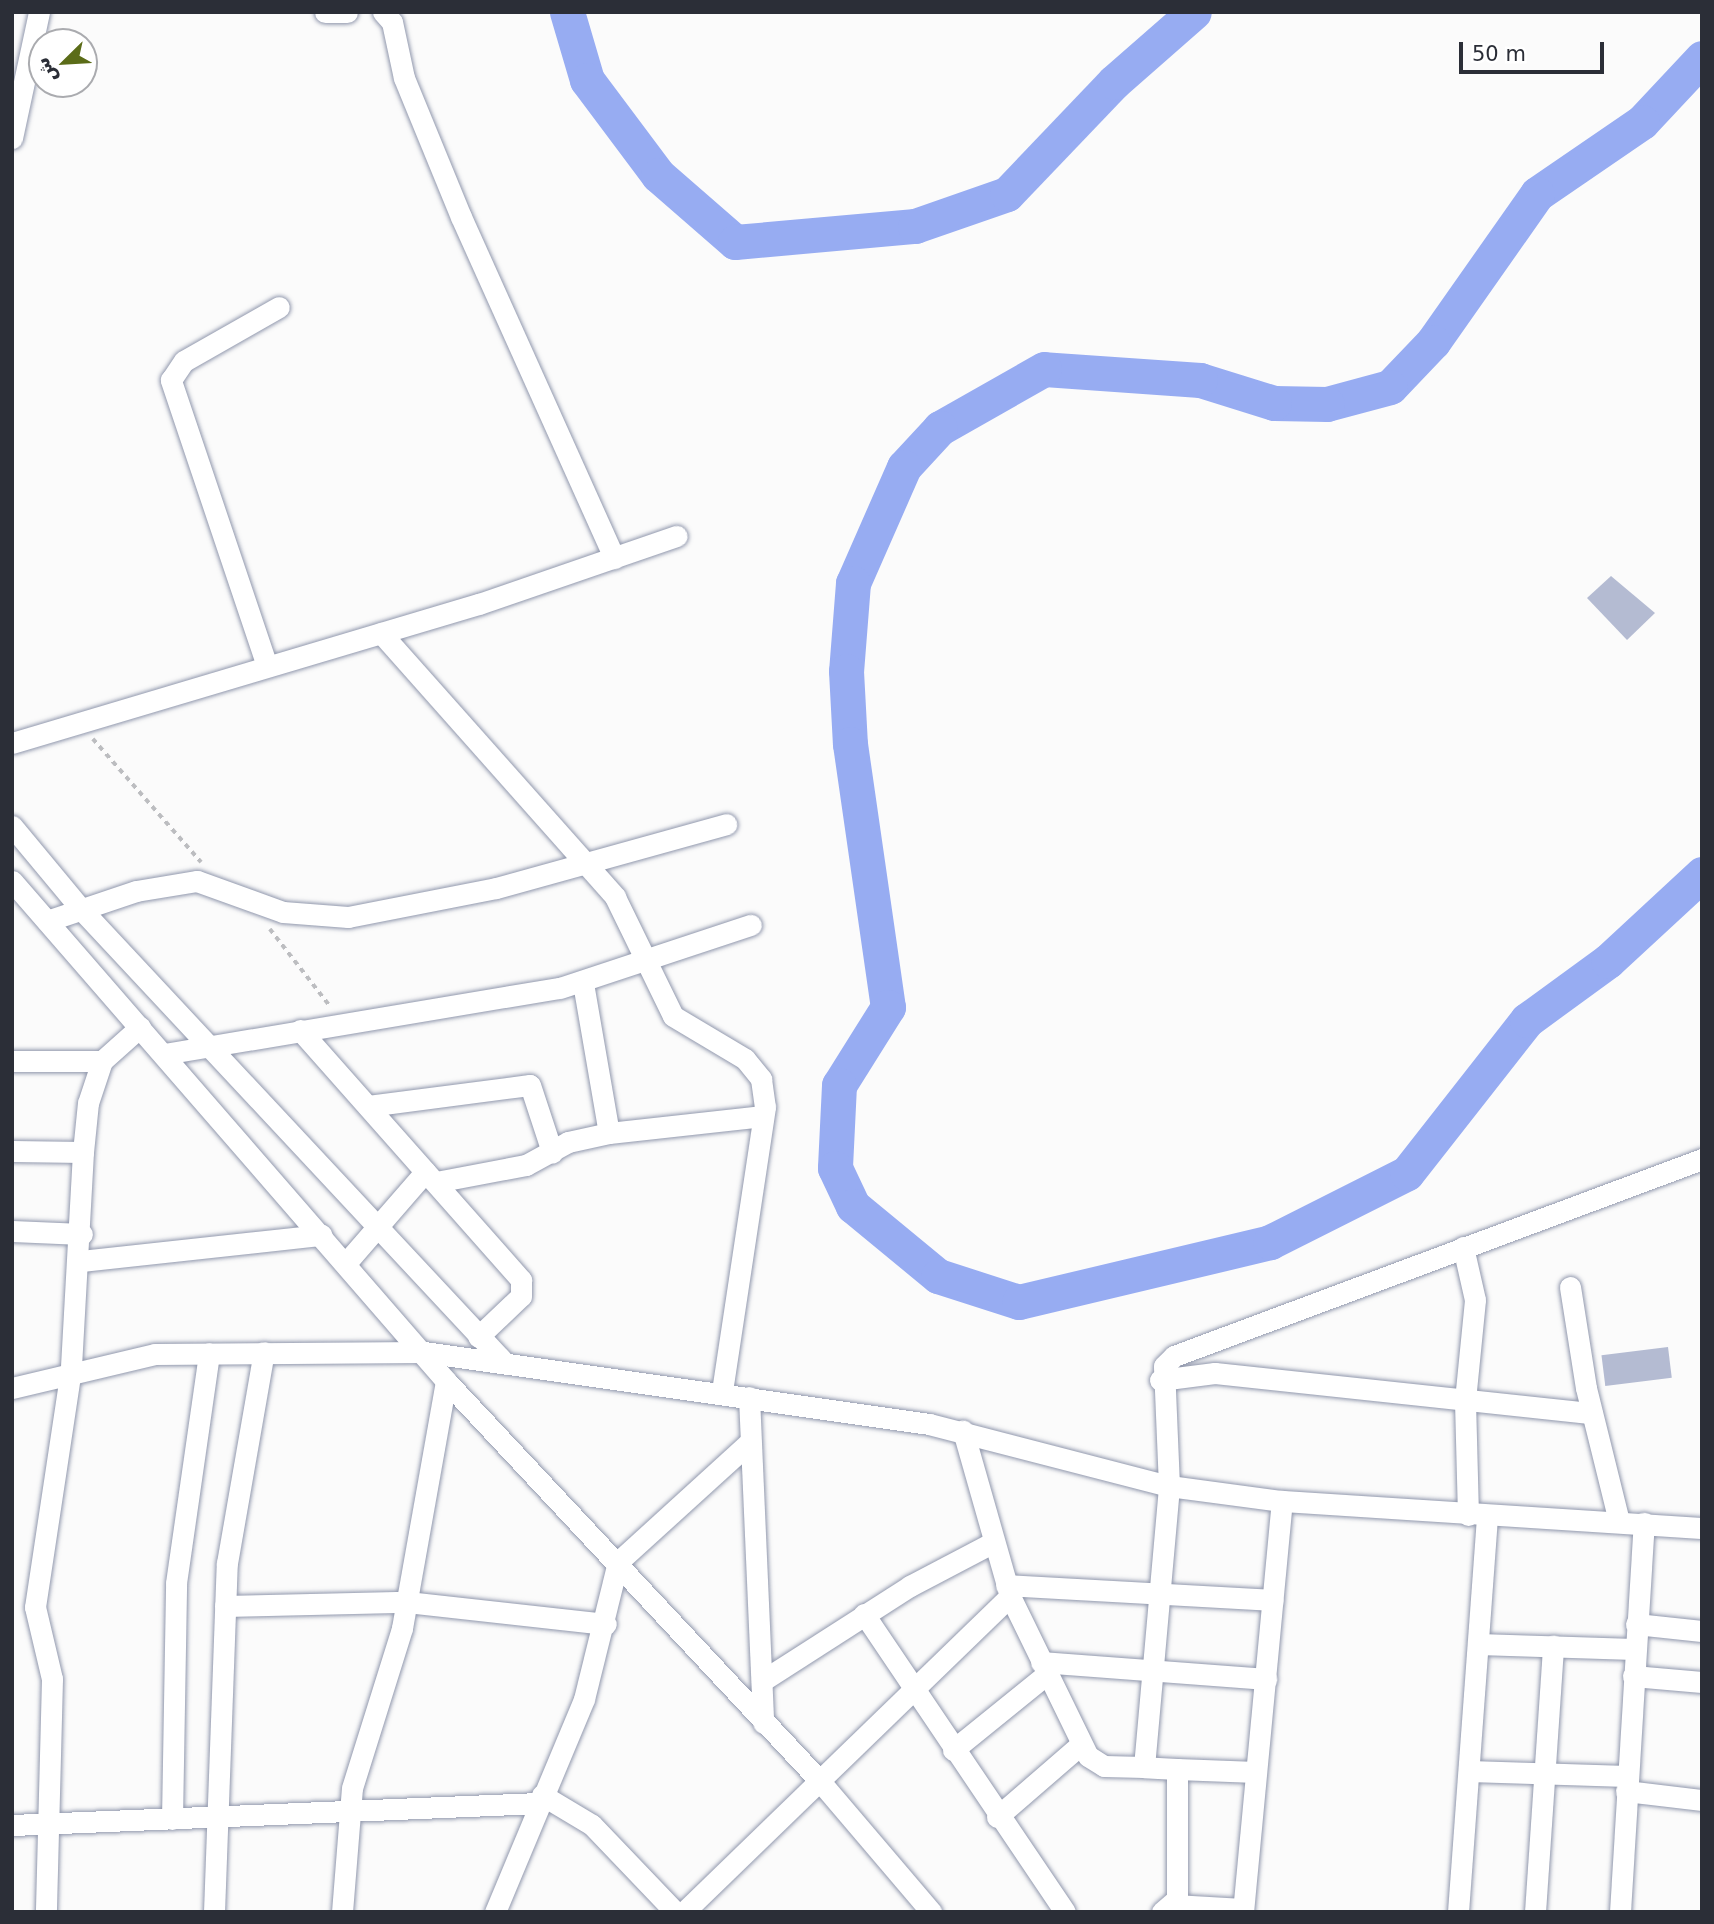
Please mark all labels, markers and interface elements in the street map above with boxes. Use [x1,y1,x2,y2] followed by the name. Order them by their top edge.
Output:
[28,28,98,98] north arrow
[1462,28,1607,72] scale bar
[1472,42,1526,66] text: 50 m
[30,54,61,87] text: ش

